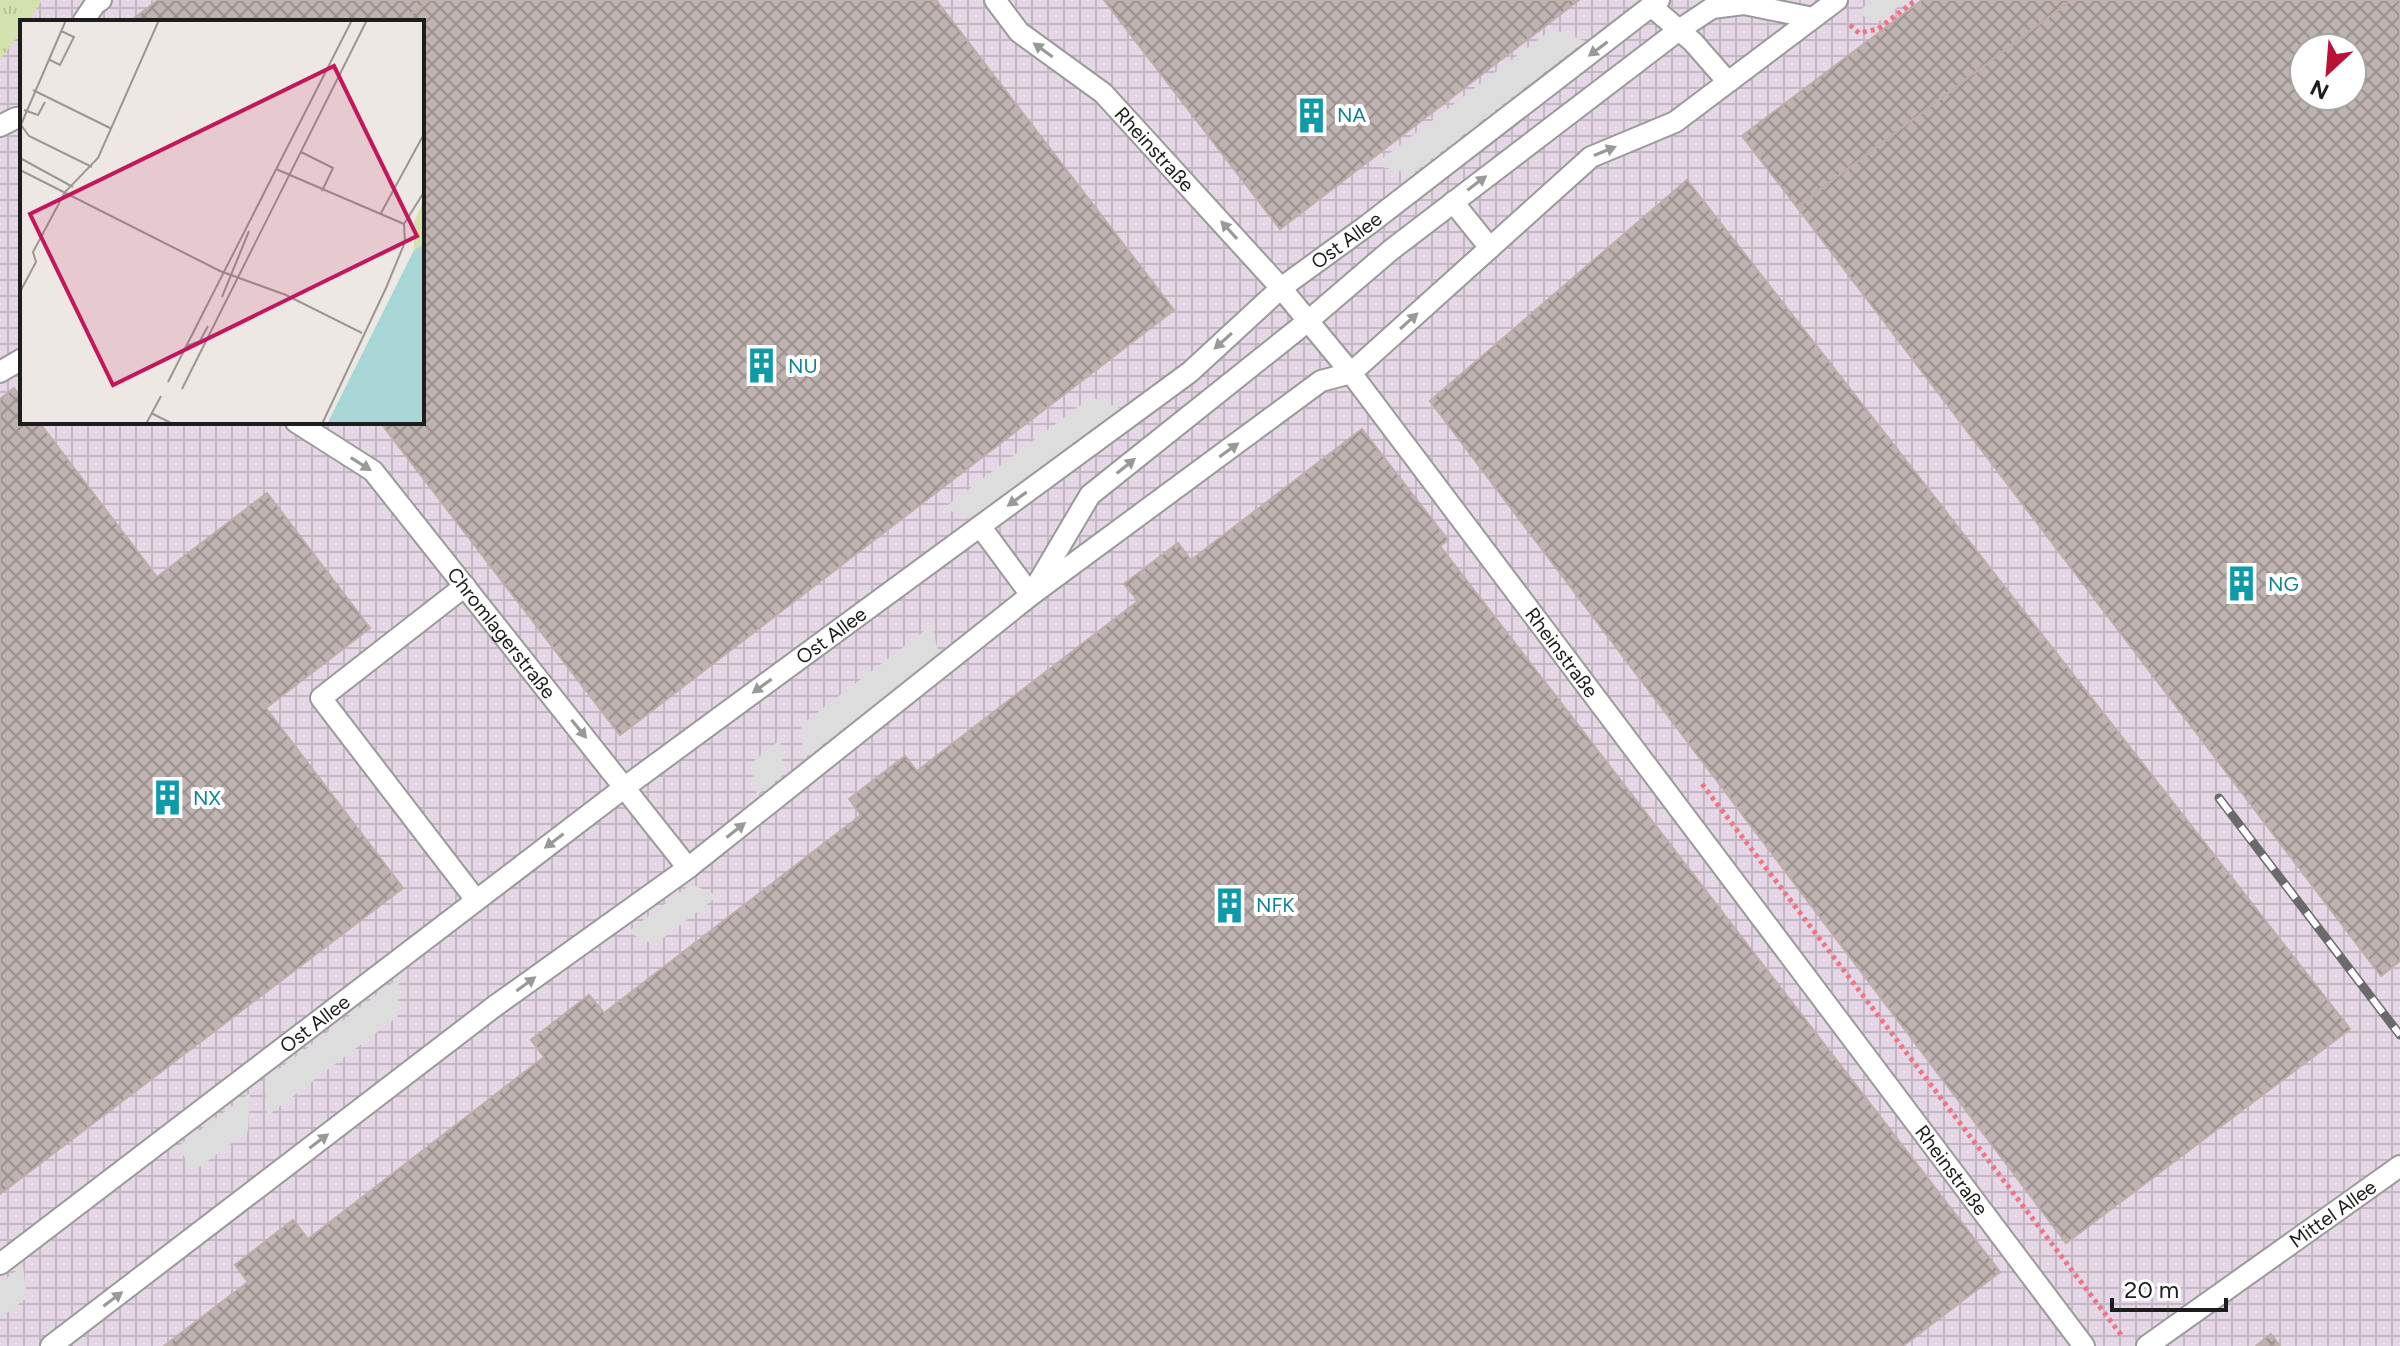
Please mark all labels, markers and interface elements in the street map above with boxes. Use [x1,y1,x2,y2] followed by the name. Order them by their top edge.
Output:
[20,20,424,424] inset map
[2288,32,2368,112] north arrow
[1588,40,1608,56] one-way arrow
[1033,42,1054,58] one-way arrow
[2306,74,2333,105] text: N
[1292,96,1330,134] building icon: NA
[1110,102,1199,197] street label: Rheinstraße
[1337,103,1366,127] place label: NA
[1593,144,1617,157] one-way arrow
[1467,176,1487,192] one-way arrow
[1306,207,1387,274] street label: Ost Allee
[1220,221,1238,240] one-way arrow
[1400,313,1419,331] one-way arrow
[1214,331,1233,349] one-way arrow
[743,347,781,385] building icon: NU
[788,354,818,378] place label: NU
[1219,442,1240,458] one-way arrow
[351,456,372,471] one-way arrow
[1116,459,1136,475] one-way arrow
[1007,490,1027,506] one-way arrow
[442,562,561,704] street label: Chromlagerstraße
[2223,565,2261,603] building icon: NG
[2268,572,2299,596] place label: NG
[791,602,871,669] street label: Ost Allee
[1520,603,1603,702] street label: Rheinstraße
[752,677,772,693] one-way arrow
[571,719,587,739] one-way arrow
[148,779,186,817] building icon: NX
[193,786,221,810] place label: NX
[726,822,746,839] one-way arrow
[544,832,564,848] one-way arrow
[1211,886,1249,924] building icon: NFK
[1256,893,1295,917] place label: NFK
[516,977,537,992] one-way arrow
[275,989,355,1058] street label: Ost Allee
[1910,1120,1993,1220] street label: Rheinstraße
[309,1133,329,1149] one-way arrow
[2285,1175,2381,1253] street label: Mittel Allee
[2112,1262,2226,1312] scale bar
[2124,1275,2179,1304] text: 20 m
[102,1291,123,1307] one-way arrow

